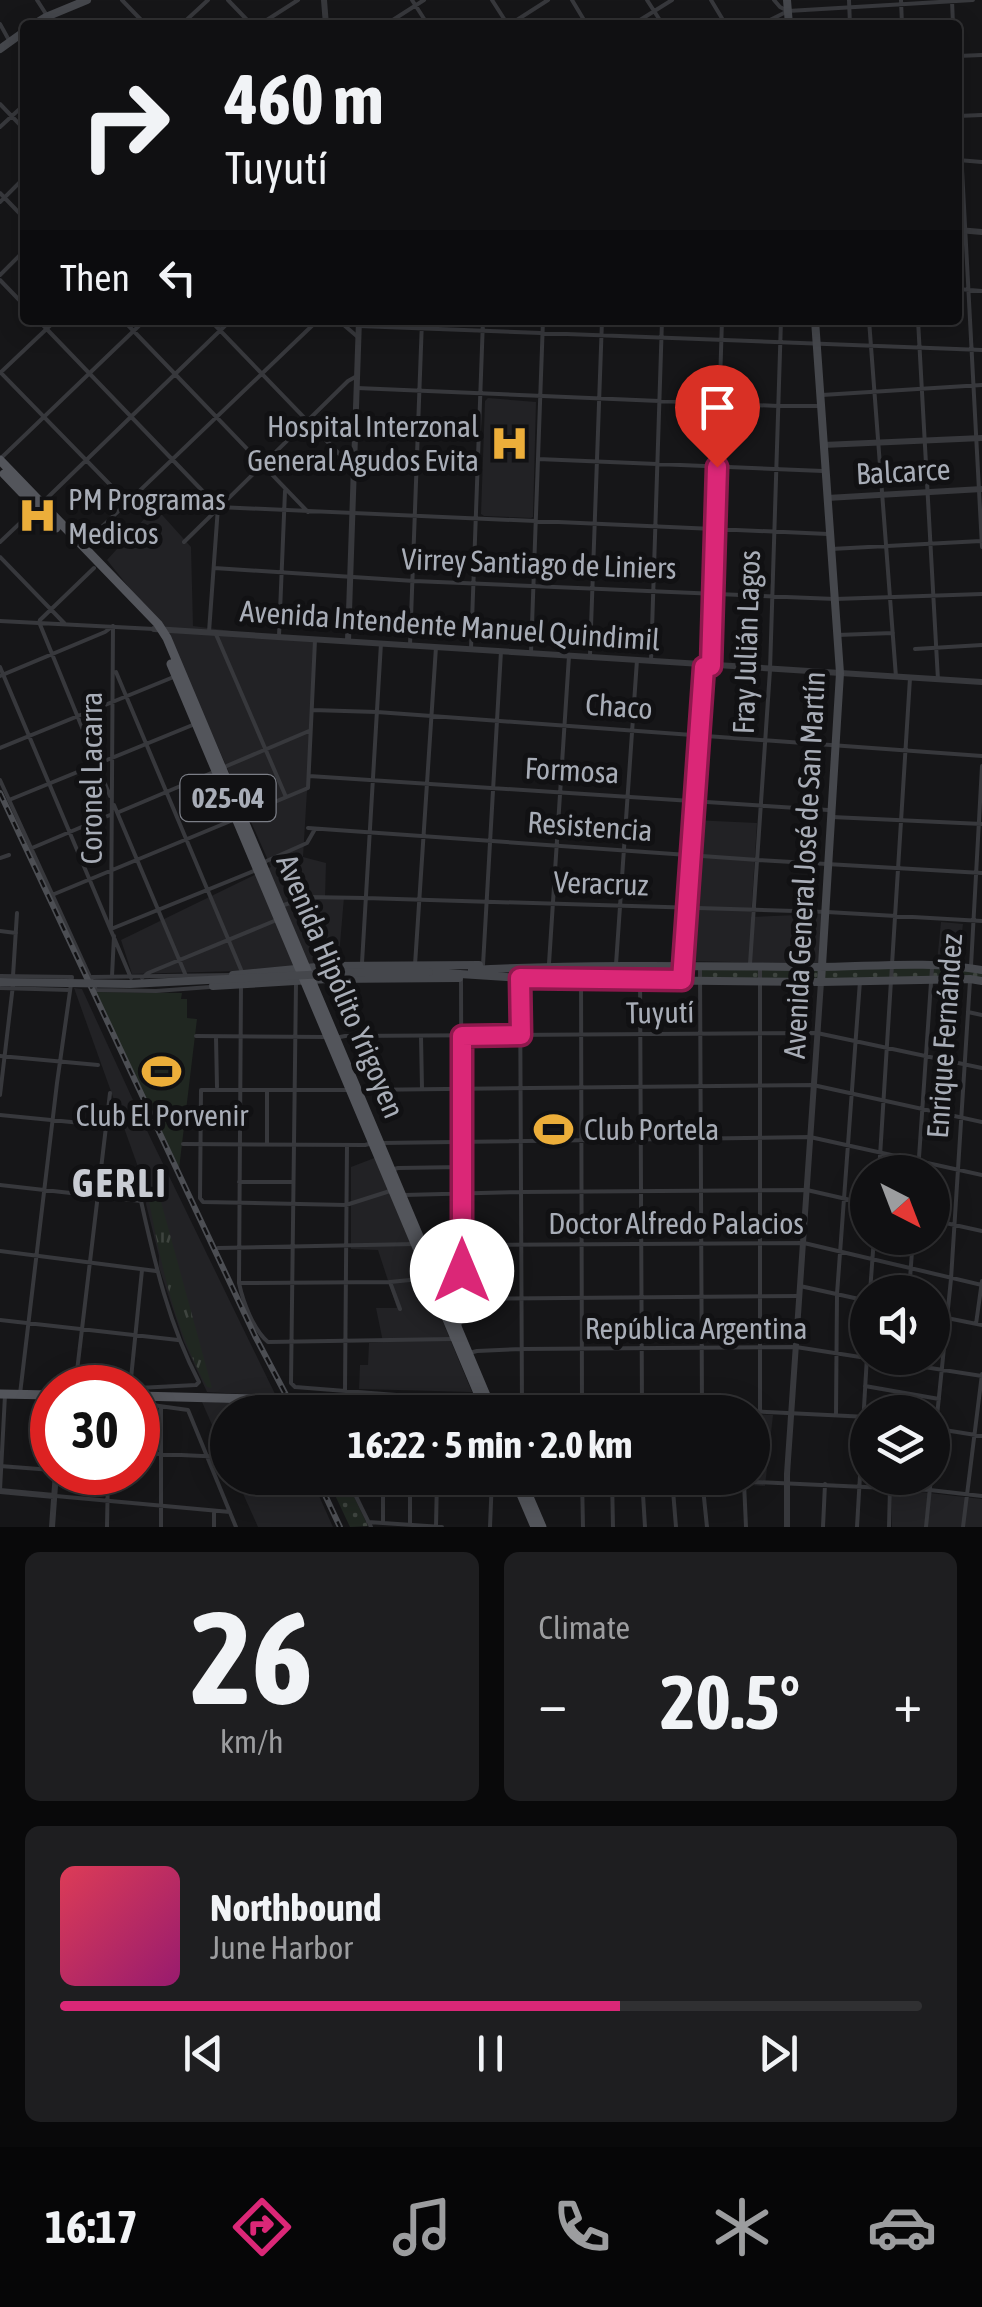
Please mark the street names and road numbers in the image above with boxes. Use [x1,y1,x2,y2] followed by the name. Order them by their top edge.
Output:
[855,452,951,490] street label: Balcarce
[401,541,677,585] street label: Virrey Santiago de Liniers
[726,549,766,735] street label: Fray Julián Lagos
[239,593,661,657] street label: Avenida Intendente Manuel Quindimil
[777,670,831,1060] street label: Avenida General José de San Martín
[584,687,654,725] street label: Chaco
[74,692,108,864] street label: Coronel Lacarra
[524,751,620,789] street label: Formosa
[180,775,276,821] road number: 025-04
[526,805,654,847] street label: Resistencia
[270,849,412,1123] street label: Avenida Hipólito Yrigoyen
[553,864,649,902] street label: Veracruz
[920,932,968,1140] street label: Enrique Fernández
[625,994,695,1030] street label: Tuyutí
[548,1206,804,1240] street label: Doctor Alfredo Palacios
[585,1311,807,1345] street label: República Argentina

